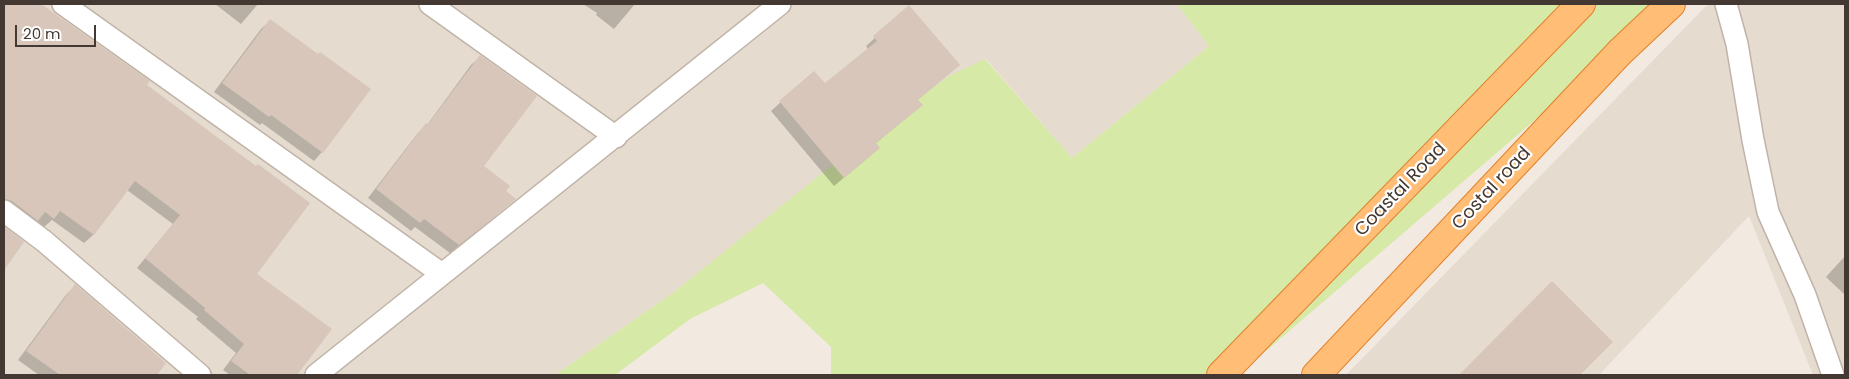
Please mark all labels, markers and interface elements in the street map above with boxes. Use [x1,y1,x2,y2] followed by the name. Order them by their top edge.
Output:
[18,15,99,47] scale bar
[23,23,61,44] text: 20 m
[1351,139,1451,241] street label: Coastal Road
[1448,143,1536,235] street label: Costal road

